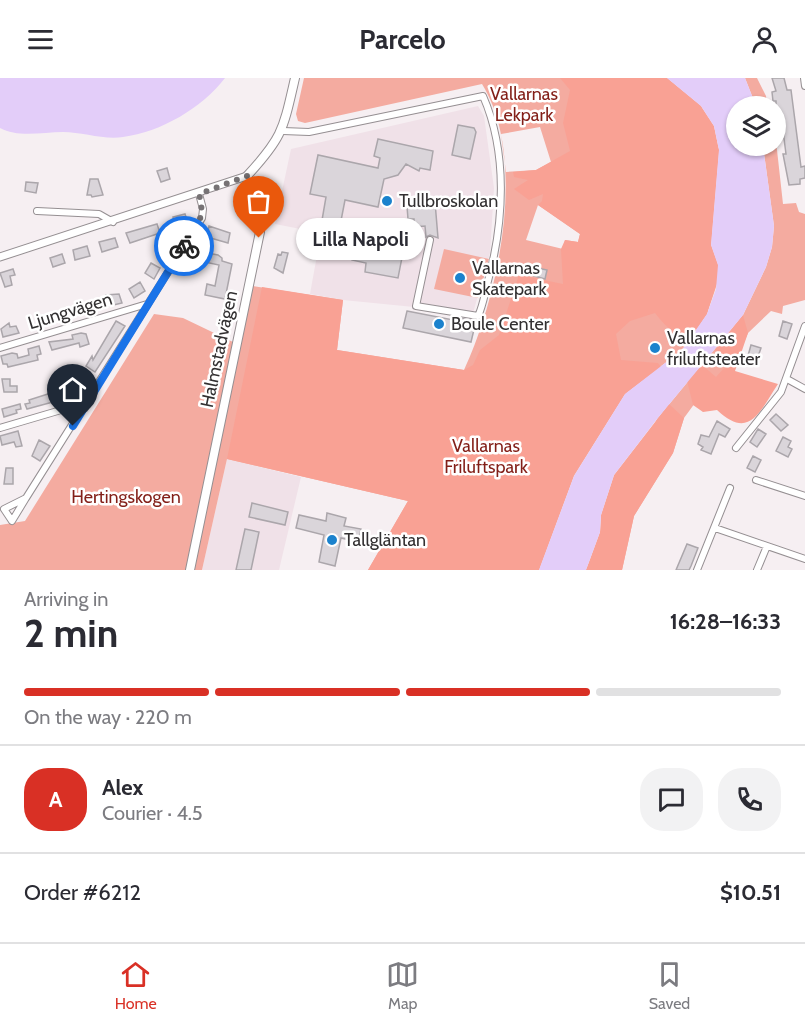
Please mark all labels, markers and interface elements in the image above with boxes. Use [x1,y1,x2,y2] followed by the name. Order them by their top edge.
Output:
[24,23,57,56] icon: menu
[359,23,446,56] text: Parcelo
[748,23,781,56] icon: person
[490,83,558,126] park label: Vallarnas Lekpark
[726,96,786,156] map controls
[726,96,786,156] button: layers
[233,176,284,238] pin
[242,185,275,218] icon: bag
[399,190,498,212] place label: Tullbroskolan
[380,194,394,208] marker: Tullbroskolan
[154,216,214,276] courier
[295,217,424,259] callout: Lilla Napoli
[312,227,409,251] text: Lilla Napoli
[168,230,201,263] icon: bike
[472,257,547,300] place label: Vallarnas Skatepark
[453,271,467,285] marker: Vallarnas Skatepark
[25,288,115,334] street label: Ljungvägen
[196,289,242,409] street label: Halmstadvägen
[451,313,550,335] place label: Boule Center
[432,317,446,331] marker: Boule Center
[667,327,760,370] place label: Vallarnas friluftsteater
[648,341,662,355] marker: Vallarnas friluftsteater
[47,364,98,426] pin
[56,373,89,406] icon: home
[444,435,529,478] park label: Vallarnas Friluftspark
[71,486,181,508] park label: Hertingskogen
[344,529,426,551] place label: Tallgläntan
[325,533,339,547] marker: Tallgläntan
[24,587,108,611] text: Arriving in
[670,608,781,635] text: 16:28–16:33
[24,609,118,657] text: 2 min
[24,705,192,729] text: On the way · 220 m
[640,768,703,831] button: chat
[718,768,781,831] button: phone
[102,774,143,801] text: Alex
[49,786,62,813] text: A
[102,801,203,825] text: Courier · 4.5
[24,879,141,906] text: Order #6212
[720,879,781,906] text: $10.51
[115,958,157,1013] tab: Home
[386,958,419,1013] tab: Map
[649,958,690,1013] tab: Saved

